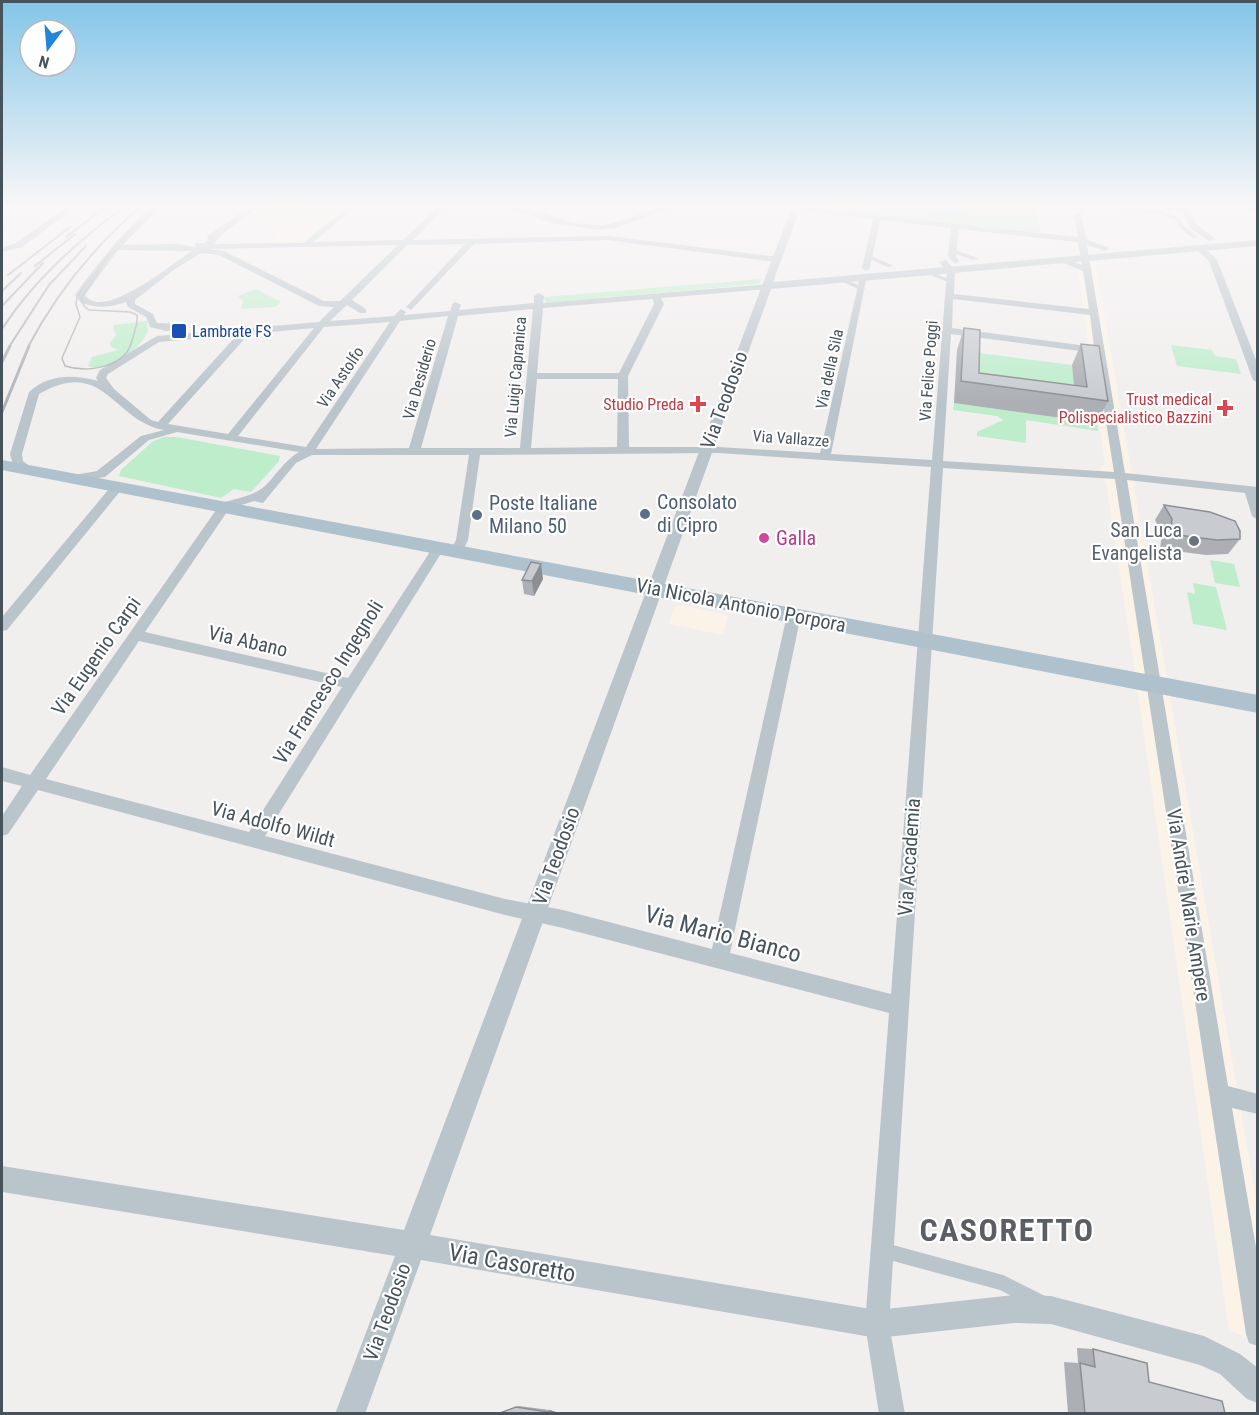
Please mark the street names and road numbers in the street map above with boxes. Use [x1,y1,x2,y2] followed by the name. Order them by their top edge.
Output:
[501,316,530,438] street label: Via Luigi Capranica
[915,320,942,422] street label: Via Felice Poggi
[812,327,847,411] street label: Via della Sila
[399,336,440,422] street label: Via Desiderio
[313,343,368,412] street label: Via Astolfo
[695,348,753,452] street label: Via Teodosio
[752,426,830,451] street label: Via Vallazze
[634,573,848,637] street label: Via Nicola Antonio Porpora
[46,592,146,720] street label: Via Eugenio Carpi
[268,596,388,768] street label: Via Francesco Ingegnoli
[206,620,290,662] street label: Via Abano
[208,796,338,852] street label: Via Adolfo Wildt
[893,797,925,917] street label: Via Accademia
[527,804,585,908] street label: Via Teodosio
[1162,807,1216,1003] street label: Via Andre' Marie Ampere
[642,900,804,968] street label: Via Mario Bianco
[446,1238,578,1288] street label: Via Casoretto
[358,1260,416,1364] street label: Via Teodosio

